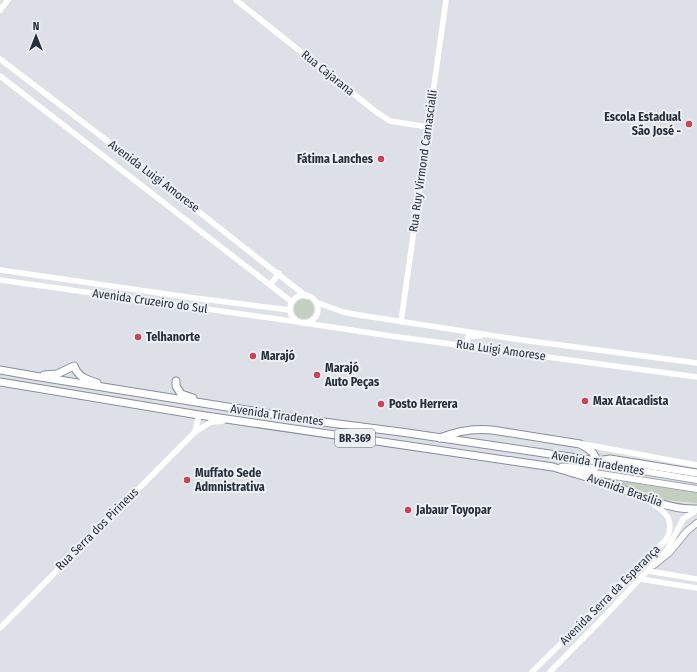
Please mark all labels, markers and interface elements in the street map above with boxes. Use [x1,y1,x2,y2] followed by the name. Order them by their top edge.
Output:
[16,16,56,56] north arrow
[33,20,39,33] text: N
[299,47,357,99] street label: Rua Cajarana
[406,89,440,233] street label: Rua Ruy Virmond Carnascialli
[604,110,682,138] place label: Escola Estadual São José -
[684,119,694,129] marker: Escola Estadual São José -
[106,137,202,215] street label: Avenida Luigi Amorese
[297,152,374,166] place label: Fátima Lanches
[376,154,386,164] marker: Fátima Lanches
[92,286,208,316] street label: Avenida Cruzeiro do Sul
[146,330,200,344] place label: Telhanorte
[133,332,143,342] marker: Telhanorte
[455,337,547,363] street label: Rua Luigi Amorese
[261,349,296,363] place label: Marajó
[248,351,258,361] marker: Marajó
[324,361,380,390] place label: Marajó Auto Peças
[312,370,322,380] marker: Marajó Auto Peças
[593,394,668,408] place label: Max Atacadista
[580,396,590,406] marker: Max Atacadista
[389,397,458,411] place label: Posto Herrera
[376,399,386,409] marker: Posto Herrera
[230,402,324,428] street label: Avenida Tiradentes
[335,429,375,447] road number: BR-369
[551,448,645,478] street label: Avenida Tiradentes
[194,466,265,494] place label: Muffato Sede Admnistrativa
[586,471,665,509] street label: Avenida Brasília
[182,475,192,485] marker: Muffato Sede Admnistrativa
[53,485,141,573] street label: Rua Serra dos Pirineus
[415,503,492,517] place label: Jabaur Toyopar
[403,505,413,515] marker: Jabaur Toyopar
[557,542,663,648] street label: Avenida Serra da Esperança

